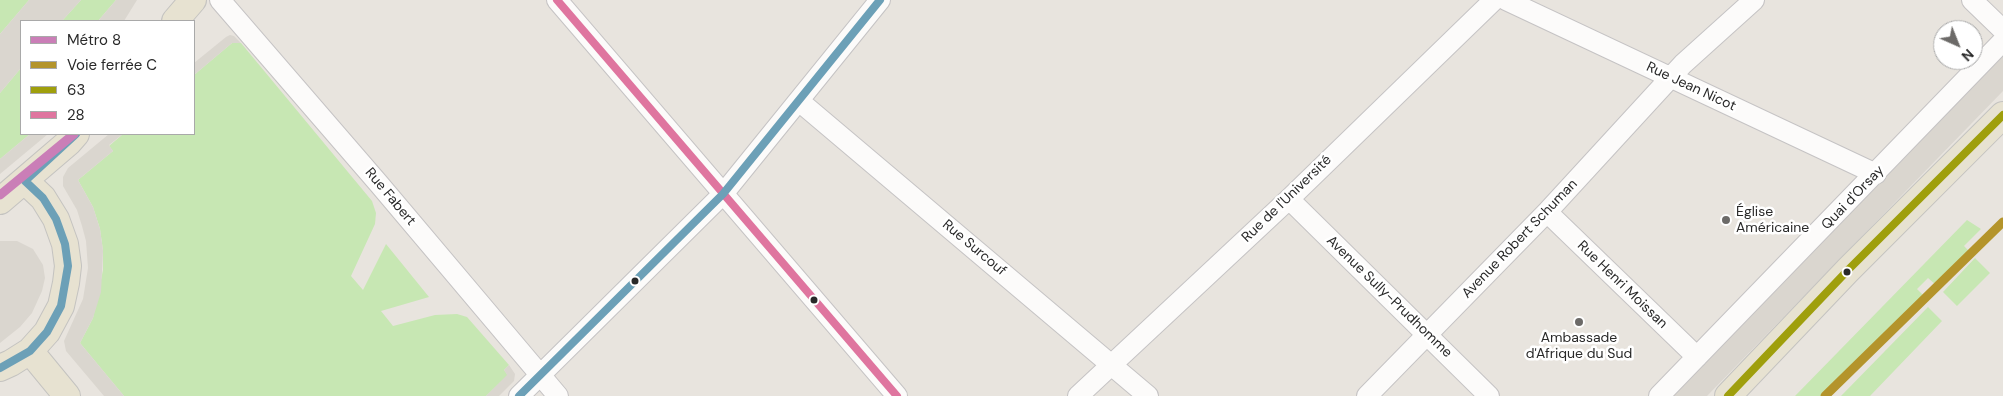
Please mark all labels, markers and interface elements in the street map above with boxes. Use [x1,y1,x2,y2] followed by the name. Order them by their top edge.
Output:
[20,20,195,135] legend
[1933,20,1983,70] north arrow
[67,30,121,50] text: Métro 8
[1958,45,1978,65] text: N
[67,55,157,75] text: Voie ferrée C
[1644,59,1738,115] street label: Rue Jean Nicot
[67,80,85,100] text: 63
[67,105,85,125] text: 28
[1239,152,1335,246] street label: Rue de l'Université
[1818,162,1888,234] street label: Quai d'Orsay
[361,165,419,229] street label: Rue Fabert
[1459,176,1581,302] street label: Avenue Robert Schuman
[1736,204,1809,236] place label: Église Américaine
[1720,214,1732,226] marker: Église Américaine
[939,216,1009,280] street label: Rue Surcouf
[1323,232,1455,362] street label: Avenue Sully-Prudhomme
[1573,238,1671,332] street label: Rue Henri Moissan
[1842,267,1852,277] unlabelled marker
[630,276,640,286] unlabelled marker
[809,295,819,305] unlabelled marker
[1573,316,1585,328] marker: Ambassade d'Afrique du Sud
[1526,330,1632,362] place label: Ambassade d'Afrique du Sud

